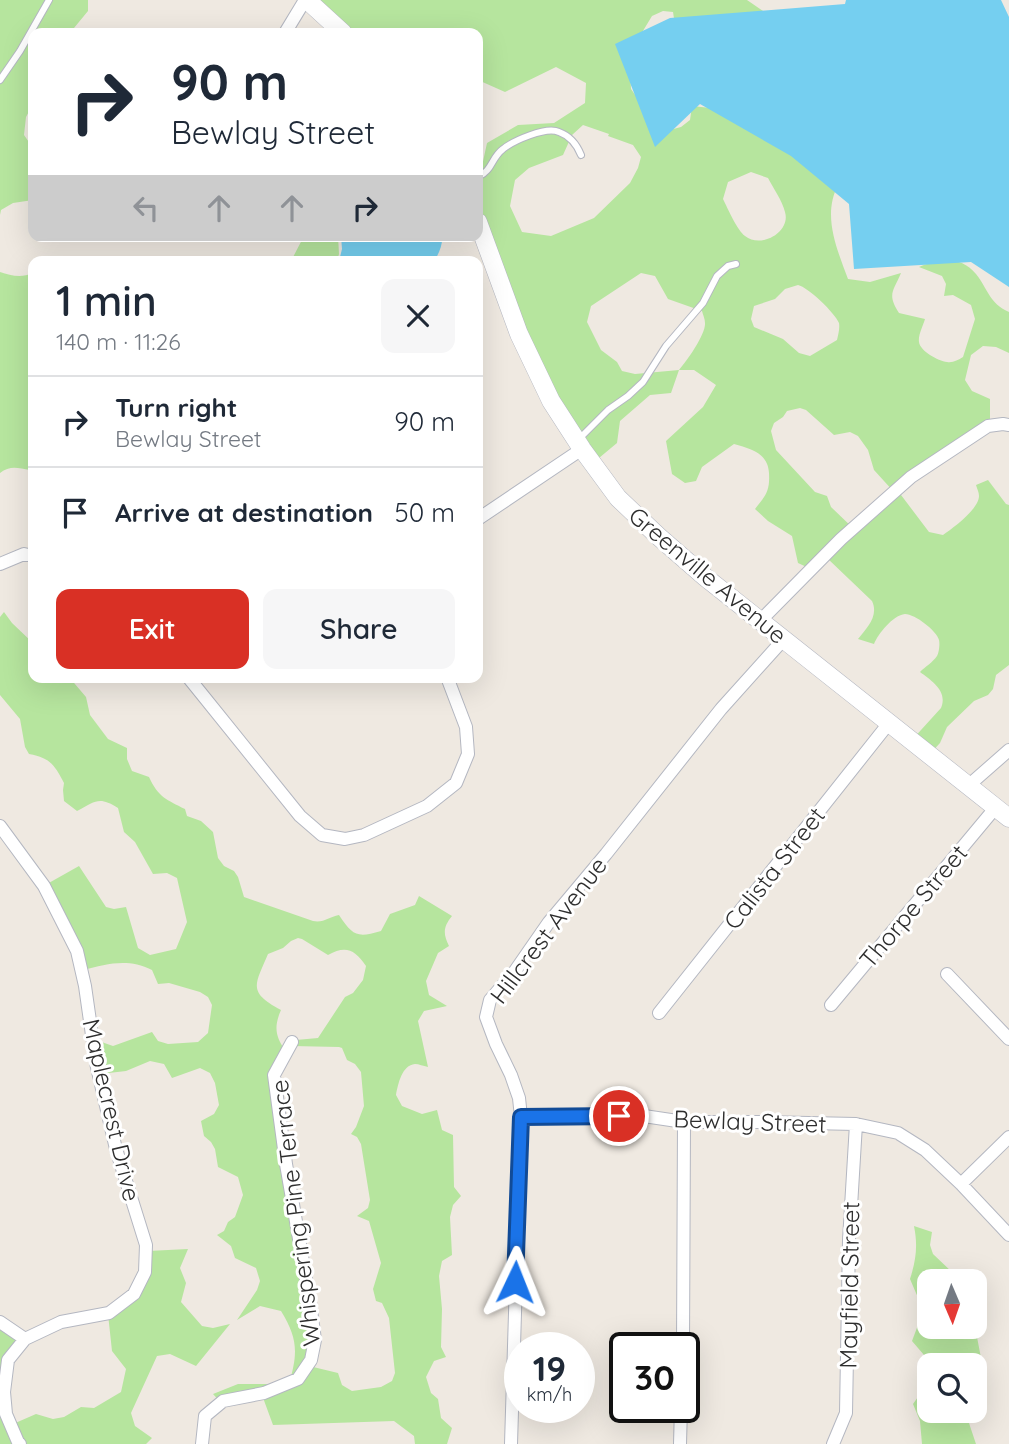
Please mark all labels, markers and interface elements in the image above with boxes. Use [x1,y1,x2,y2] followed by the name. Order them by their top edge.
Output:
[171,51,288,112] text: 90 m
[56,56,147,147] icon: right
[171,112,375,152] text: Bewlay Street
[127,189,165,227] icon: left
[200,189,238,227] icon: ahead
[273,189,311,227] icon: ahead
[346,189,384,227] icon: right
[56,274,157,327] text: 1 min
[381,279,455,353] button: close
[56,327,181,356] text: 140 m · 11:26
[115,391,237,424] text: Turn right
[56,403,94,441] icon: right
[394,405,455,438] text: 90 m
[115,424,262,453] text: Bewlay Street
[56,494,94,532] icon: arrive
[115,496,373,529] text: Arrive at destination
[395,496,455,529] text: 50 m
[623,500,793,650] street label: Greenville Avenue
[56,589,249,669] button: Exit
[263,589,455,669] button: Share
[717,801,831,935] street label: Calista Street
[853,838,973,974] street label: Thorpe Street
[483,851,613,1009] street label: Hillcrest Avenue
[76,1016,148,1204] street label: Maplecrest Drive
[264,1078,326,1348] street label: Whispering Pine Terrace
[589,1086,649,1146] pin
[600,1097,638,1135] icon: arrive
[673,1103,827,1139] street label: Bewlay Street
[833,1201,865,1369] street label: Mayfield Street
[478,1245,552,1319] position arrow
[917,1269,987,1339] north arrow
[917,1269,987,1423] map controls
[609,1332,700,1423] speed limit sign: 30
[533,1346,566,1390] text: 19
[917,1353,987,1423] button: search
[527,1383,572,1406] text: km/h

